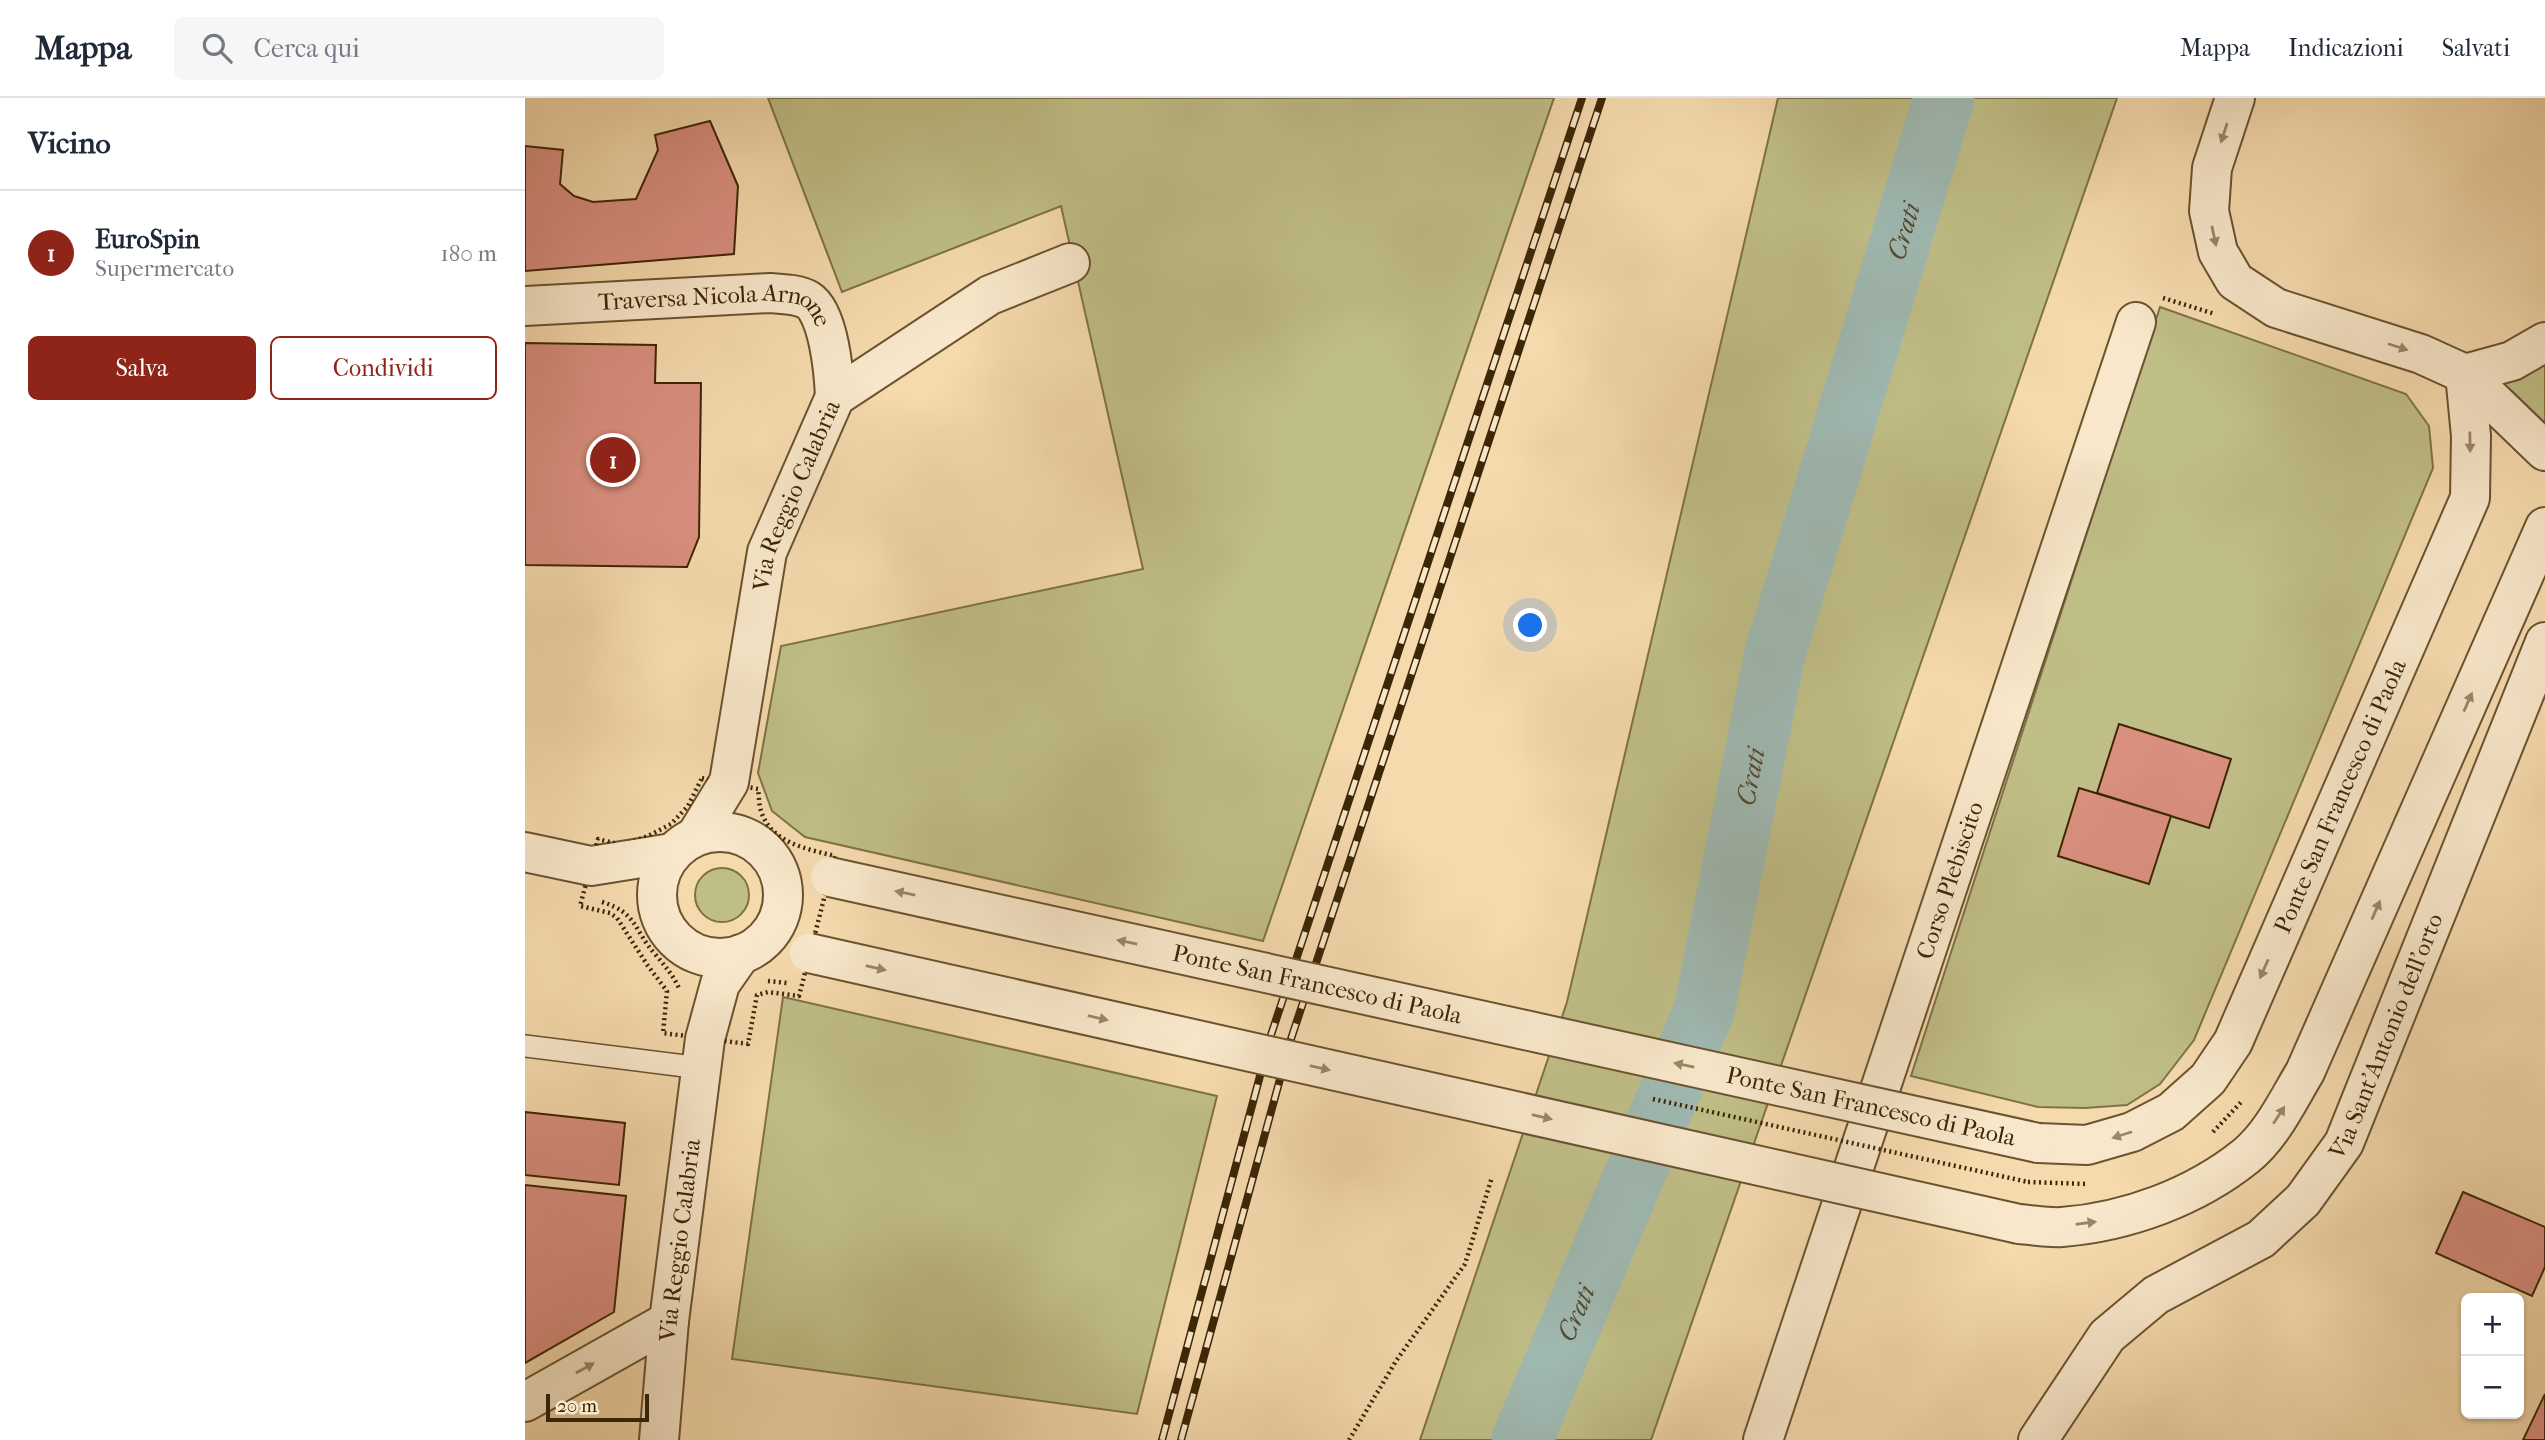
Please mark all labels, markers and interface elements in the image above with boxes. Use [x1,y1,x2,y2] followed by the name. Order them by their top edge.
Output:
[174,17,664,80] search box
[35,29,132,68] text: Mappa
[198,29,236,67] icon: search
[254,33,360,64] text: Cerca qui
[2180,34,2250,62] text: Mappa
[2288,34,2404,62] text: Indicazioni
[2442,34,2510,62] text: Salvati
[2218,123,2229,144] one-way arrow
[28,126,111,161] text: Vicino
[1881,198,1928,263] water label: Crati
[95,224,200,255] text: EuroSpin
[2209,225,2220,247] one-way arrow
[47,240,55,267] text: 1
[440,240,497,267] text: 180 m
[95,255,234,282] text: Supermercato
[597,278,837,331] street label: Traversa Nicola Arnone
[28,336,256,400] button: Salva
[270,336,497,400] button: Condividi
[2387,342,2408,353] one-way arrow
[747,395,846,594] street label: Via Reggio Calabria
[2464,431,2476,453] one-way arrow
[590,434,636,486] pin: 1
[1513,608,1547,642] your location
[2268,654,2412,937] street label: Ponte San Francesco di Paola
[2462,692,2474,712] one-way arrow
[1730,744,1772,808] water label: Crati
[1910,798,1989,963] street label: Corso Plebiscito
[894,888,916,899] one-way arrow
[2370,900,2382,920] one-way arrow
[2322,909,2449,1166] street label: Via Sant'Antonio dell'orto
[1116,937,1138,948] one-way arrow
[1170,939,1466,1030] street label: Ponte San Francesco di Paola
[2259,959,2270,980] one-way arrow
[865,963,887,974] one-way arrow
[1087,1013,1109,1024] one-way arrow
[1673,1059,1695,1070] one-way arrow
[1724,1061,2019,1152] street label: Ponte San Francesco di Paola
[1309,1062,1331,1073] one-way arrow
[2272,1106,2285,1125] one-way arrow
[1531,1112,1553,1123] one-way arrow
[2111,1130,2132,1141] one-way arrow
[653,1136,706,1343] street label: Via Reggio Calabria
[2076,1218,2098,1229] one-way arrow
[1551,1279,1603,1346] water label: Crati
[2461,1293,2524,1419] map controls
[2461,1293,2524,1356] button: +
[2461,1356,2524,1419] button: −
[575,1362,594,1374] one-way arrow
[546,1391,649,1423] scale bar
[557,1395,597,1417] text: 20 m

